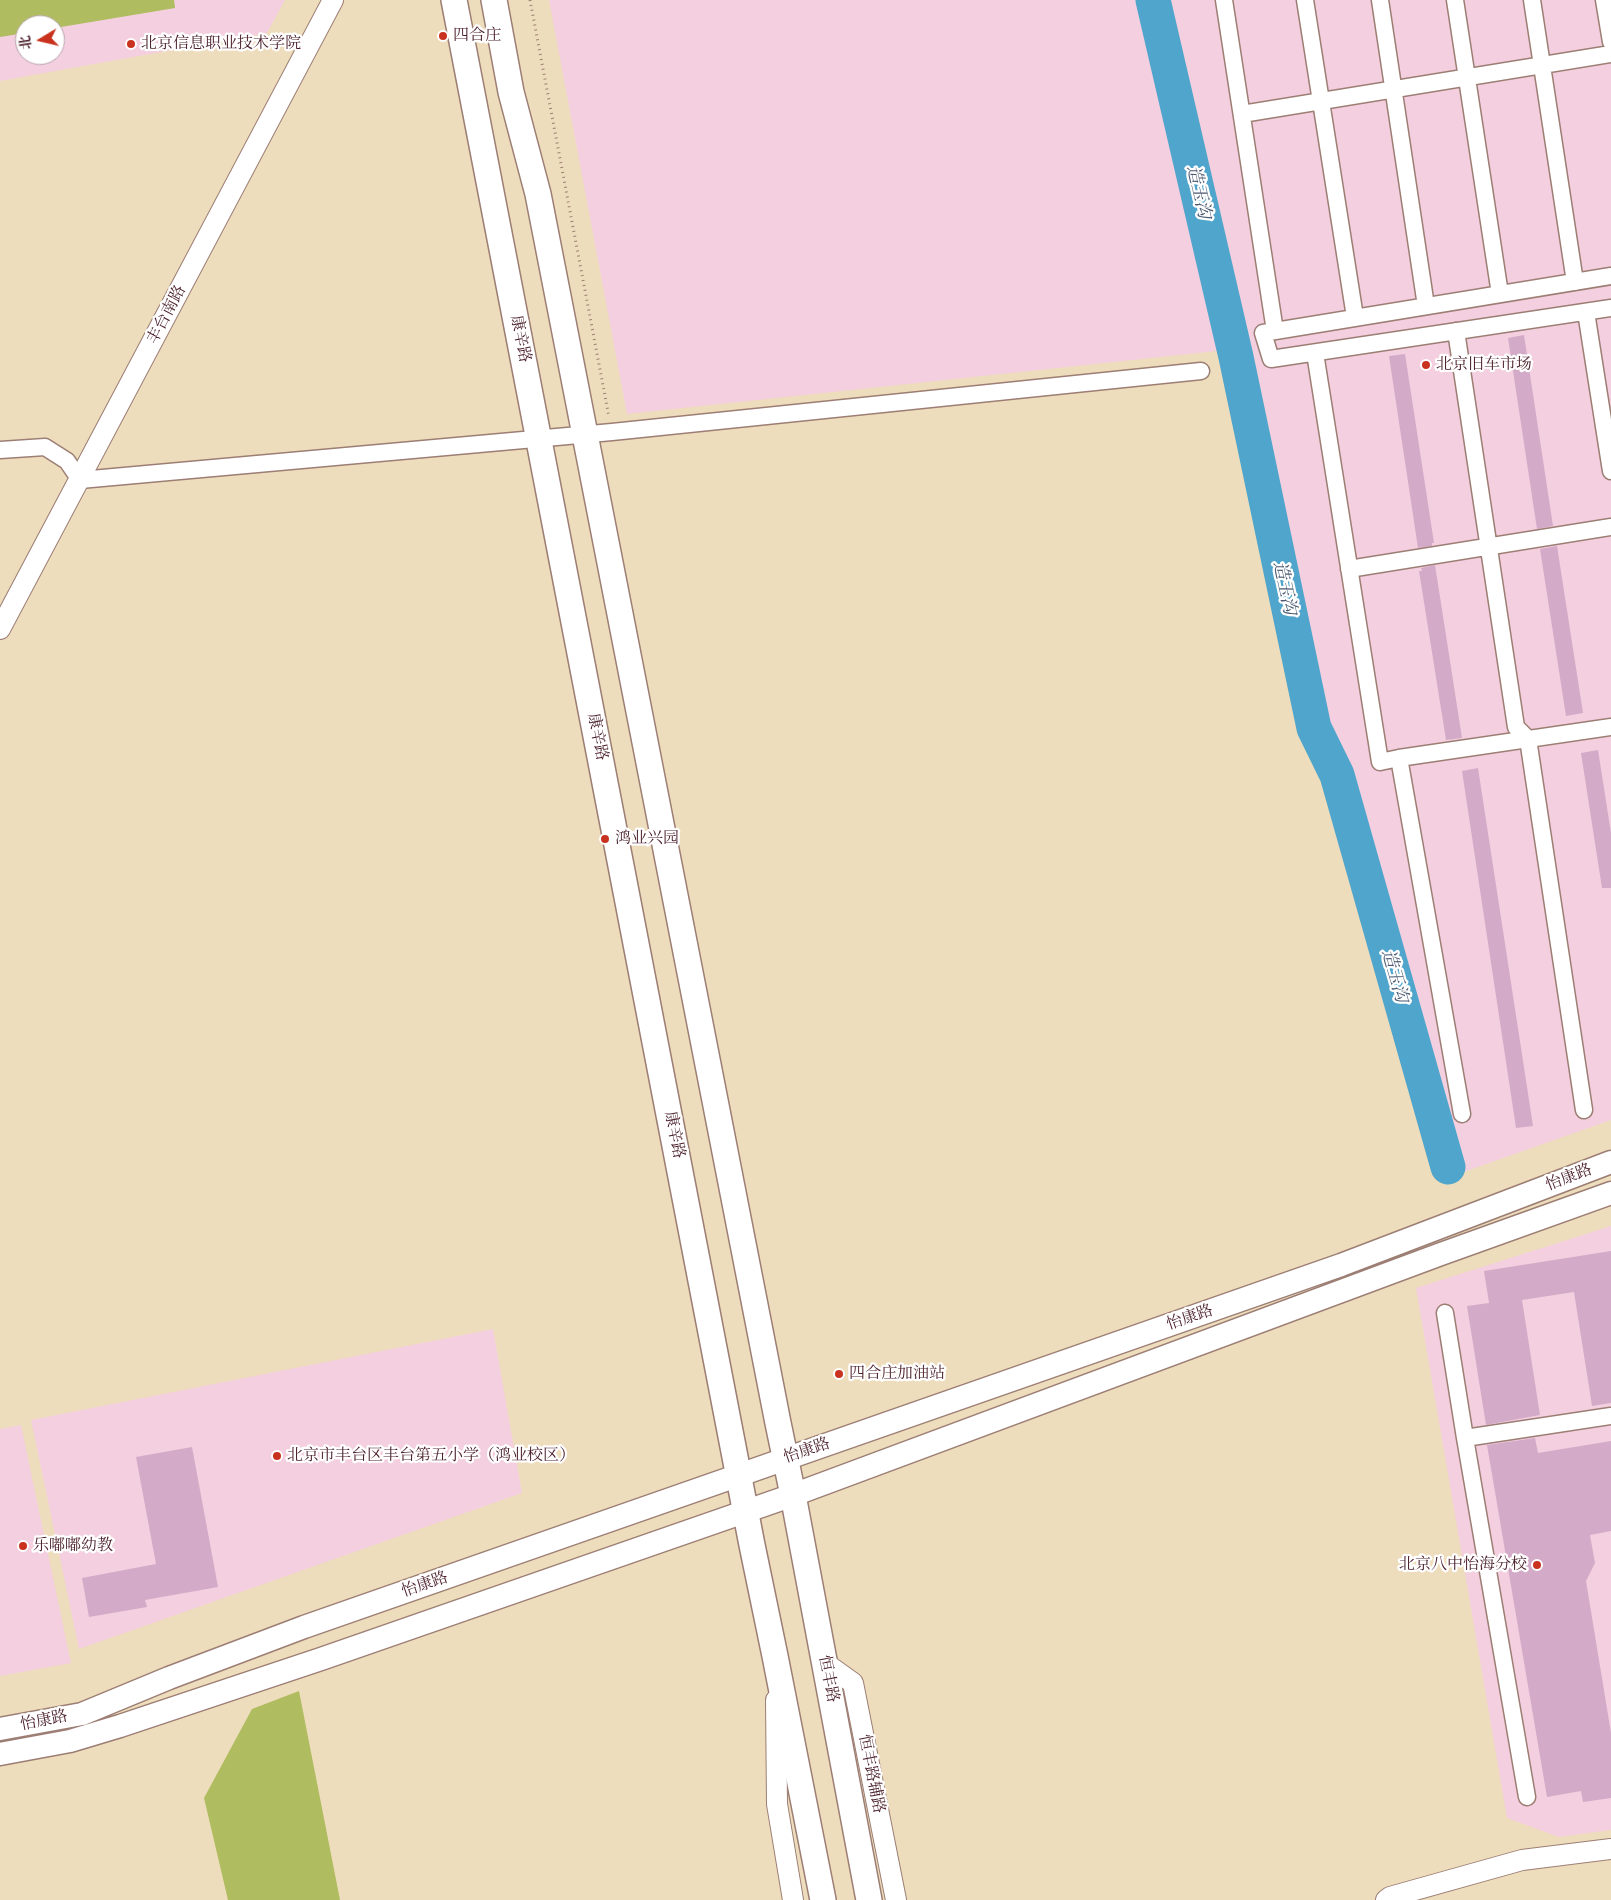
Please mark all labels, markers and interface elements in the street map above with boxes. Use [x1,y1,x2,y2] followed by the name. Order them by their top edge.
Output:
[15,15,65,65] north arrow
[453,26,501,46] place label: 四合庄
[437,30,449,42] marker: 四合庄
[16,34,35,51] text: 北
[141,34,301,54] place label: 北京信息职业技术学院
[125,38,137,50] marker: 北京信息职业技术学院
[1181,163,1215,221] water label: 造玉沟
[144,282,190,348] street label: 丰台南路
[506,314,534,364] street label: 康辛路
[1436,355,1532,375] place label: 北京旧车市场
[1420,359,1432,371] marker: 北京旧车市场
[1268,559,1300,617] water label: 造玉沟
[583,712,611,762] street label: 康辛路
[615,829,679,849] place label: 鸿业兴园
[599,833,611,845] marker: 鸿业兴园
[1376,947,1412,1005] water label: 造玉沟
[660,1110,688,1160] street label: 康辛路
[1543,1160,1595,1196] street label: 怡康路
[1164,1301,1216,1335] street label: 怡康路
[849,1364,945,1384] place label: 四合庄加油站
[833,1368,845,1380] marker: 四合庄加油站
[781,1434,833,1468] street label: 怡康路
[287,1446,575,1466] place label: 北京市丰台区丰台第五小学（鸿业校区）
[271,1450,283,1462] marker: 北京市丰台区丰台第五小学（鸿业校区）
[33,1536,113,1556] place label: 乐嘟嘟幼教
[17,1540,29,1552] marker: 乐嘟嘟幼教
[1399,1555,1527,1575] place label: 北京八中怡海分校
[1531,1559,1543,1571] marker: 北京八中怡海分校
[399,1568,451,1602] street label: 怡康路
[814,1654,842,1704] street label: 恒丰路
[19,1707,69,1735] street label: 怡康路
[854,1733,888,1815] street label: 恒丰路辅路

